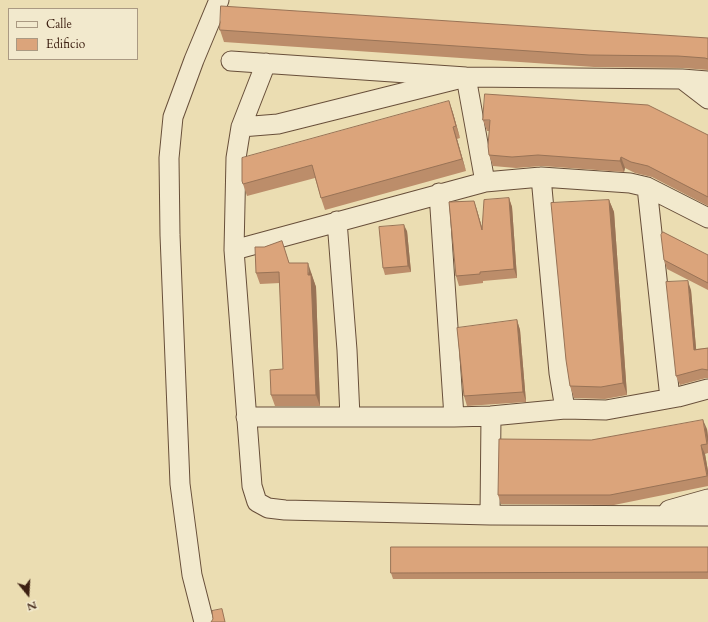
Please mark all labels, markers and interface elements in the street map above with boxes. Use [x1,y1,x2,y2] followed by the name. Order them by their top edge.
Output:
[8,8,138,60] legend
[46,16,72,32] text: Calle
[46,36,85,52] text: Edificio
[8,574,48,614] north arrow
[25,597,39,614] text: N

